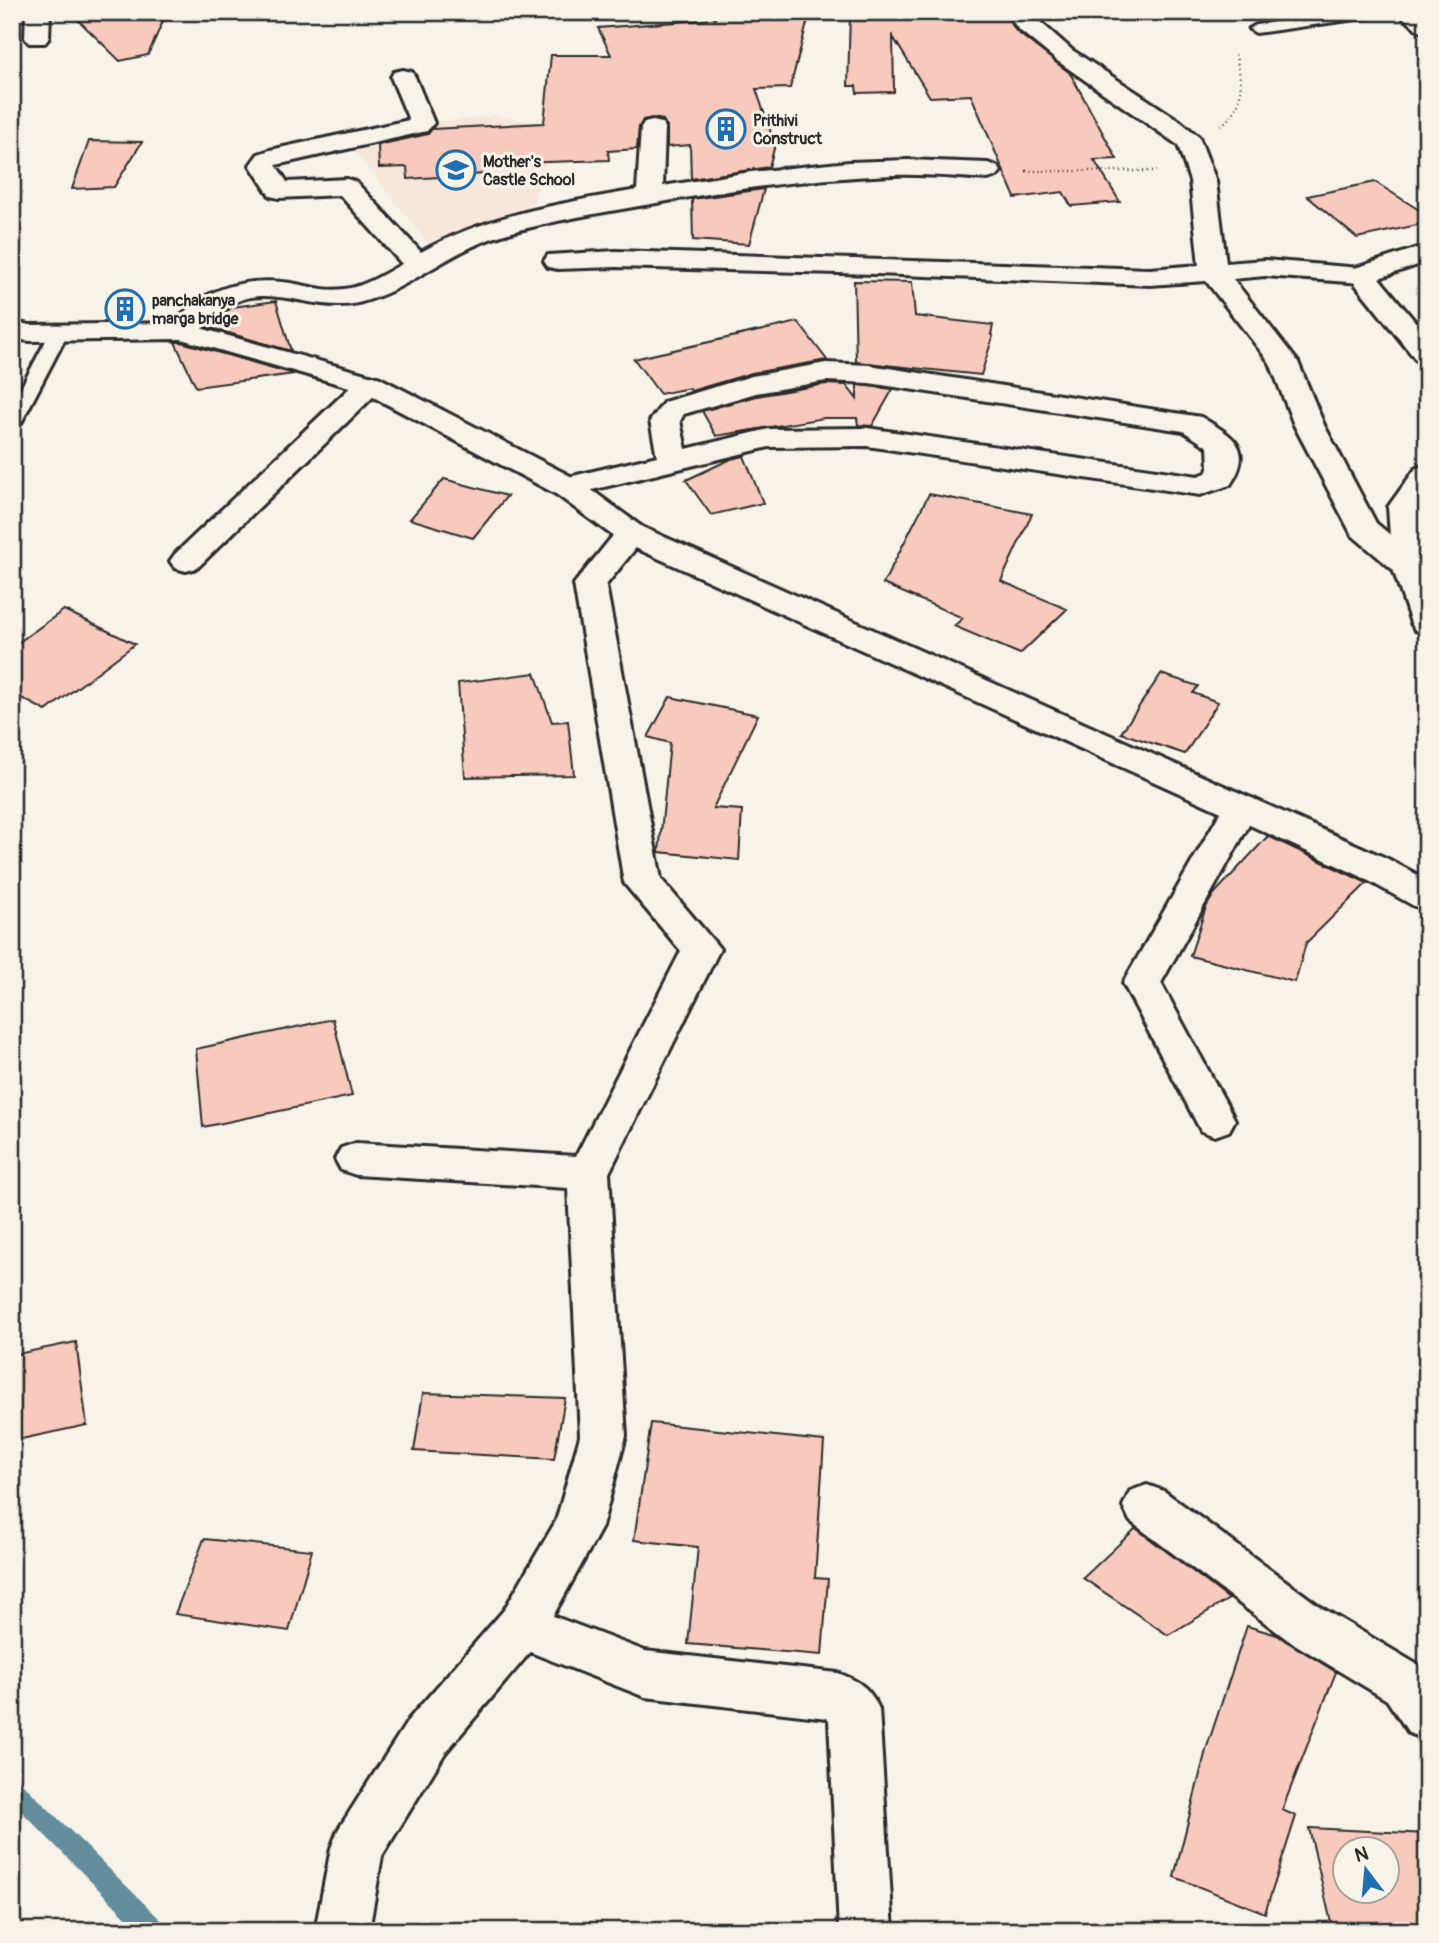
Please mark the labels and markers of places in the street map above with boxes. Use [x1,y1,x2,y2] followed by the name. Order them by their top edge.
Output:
[705,108,747,150] building icon: Prithivi Construct
[753,111,823,149] place label: Prithivi Construct
[435,149,477,191] school or university icon: Mother's Castle School
[483,152,575,190] place label: Mother's Castle School
[104,288,146,330] building icon: panchakanya marga bridge
[152,291,240,329] place label: panchakanya marga bridge

